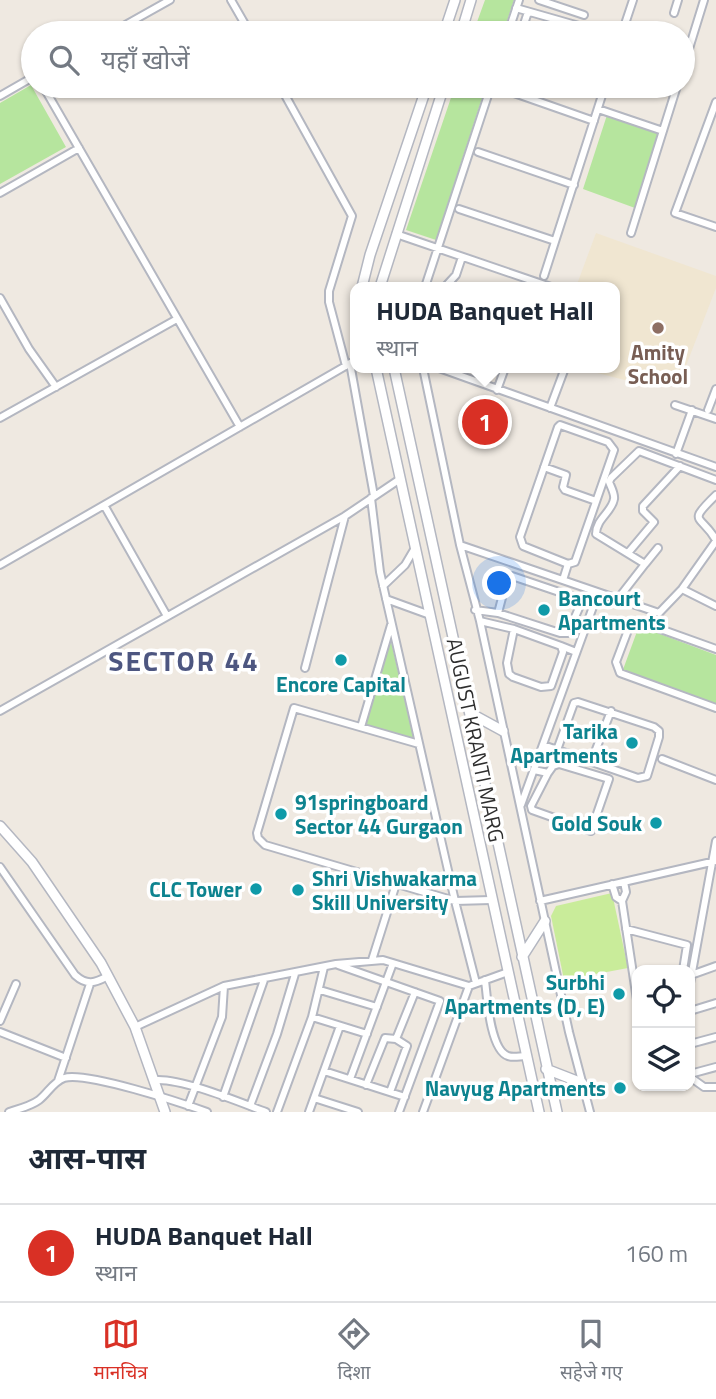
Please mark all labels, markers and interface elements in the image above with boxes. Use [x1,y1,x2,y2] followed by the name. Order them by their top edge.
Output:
[21,21,695,98] search box
[101,40,190,79] text: यहाँ खोजें
[45,41,83,79] icon: search
[350,282,620,373] popup
[376,291,594,330] text: HUDA Banquet Hall
[650,320,666,336] marker: Amity School
[376,330,418,365] text: स्थान
[628,336,688,392] place label: Amity School
[462,396,508,448] pin: 1
[482,566,516,600] your location
[558,582,666,638] place label: Bancourt Apartments
[536,602,552,618] marker: Bancourt Apartments
[439,635,513,845] street label: AUGUST KRANTI MARG
[108,639,260,682] district label: SECTOR 44
[333,652,349,668] marker: Encore Capital
[276,668,406,700] place label: Encore Capital
[510,715,618,771] place label: Tarika Apartments
[624,735,640,751] marker: Tarika Apartments
[295,786,463,842] place label: 91springboard Sector 44 Gurgaon
[273,806,289,822] marker: 91springboard Sector 44 Gurgaon
[551,807,642,839] place label: Gold Souk
[648,815,664,831] marker: Gold Souk
[312,862,477,918] place label: Shri Vishwakarma Skill University
[149,873,242,905] place label: CLC Tower
[248,881,264,897] marker: CLC Tower
[290,882,306,898] marker: Shri Vishwakarma Skill University
[632,965,695,1091] map controls
[632,965,695,1028] button: locate
[445,966,605,1022] place label: Surbhi Apartments (D, E)
[611,986,627,1002] marker: Surbhi Apartments (D, E)
[632,1028,695,1091] button: layers
[425,1072,606,1104] place label: Navyug Apartments
[612,1080,628,1096] marker: Navyug Apartments
[28,1135,146,1181] text: आस-पास
[95,1216,313,1255] text: HUDA Banquet Hall
[45,1236,57,1271] text: 1
[625,1236,688,1271] text: 160 m
[95,1255,137,1290] text: स्थान
[94,1315,148,1387] tab: मानचित्र
[335,1315,373,1387] tab: दिशा
[560,1315,622,1387] tab: सहेजे गए

